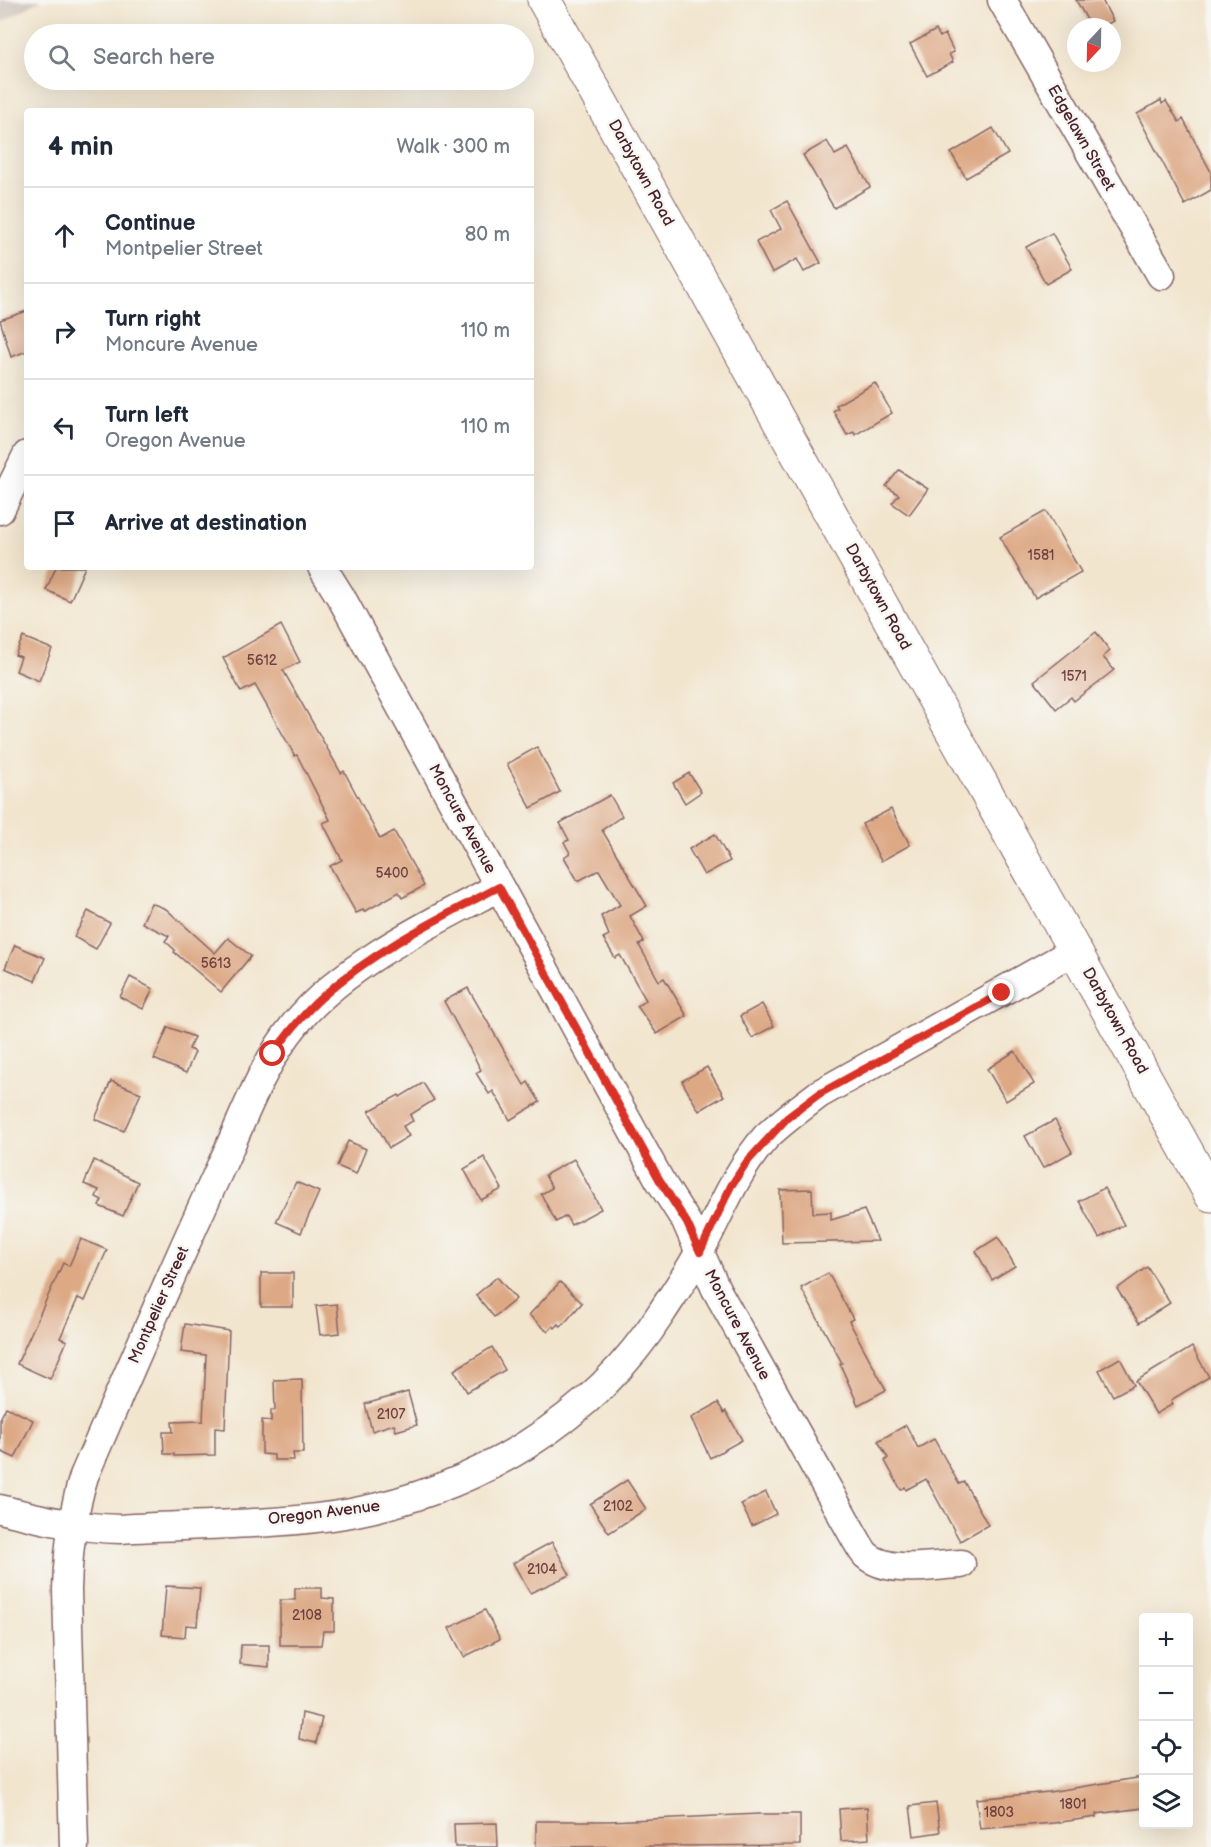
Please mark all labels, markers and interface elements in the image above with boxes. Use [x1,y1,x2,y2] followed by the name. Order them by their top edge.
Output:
[1067,18,1121,72] north arrow
[24,24,534,90] search box
[45,41,78,74] icon: search
[93,44,215,71] text: Search here
[1043,82,1119,194] street label: Edgelawn Street
[604,117,678,229] street label: Darbytown Road
[48,132,113,163] text: 4 min
[397,135,510,159] text: Walk · 300 m
[105,210,195,237] text: Continue
[48,219,81,252] icon: ahead
[465,223,510,247] text: 80 m
[105,237,263,261] text: Montpelier Street
[105,306,201,333] text: Turn right
[48,315,81,348] icon: right
[461,319,510,343] text: 110 m
[105,333,258,357] text: Moncure Avenue
[105,402,189,429] text: Turn left
[48,411,81,444] icon: left
[461,415,510,439] text: 110 m
[105,429,246,453] text: Oregon Avenue
[48,507,81,540] icon: arrive
[105,510,307,537] text: Arrive at destination
[841,541,915,653] street label: Darbytown Road
[1027,547,1055,564] house number: 1581
[247,652,278,669] house number: 5612
[1061,668,1087,685] house number: 1571
[424,761,500,878] street label: Moncure Avenue
[375,865,409,882] house number: 5400
[201,955,231,972] house number: 5613
[1078,965,1152,1077] street label: Darbytown Road
[988,979,1014,1005] route end
[259,1040,285,1066] route start
[125,1243,193,1366] street label: Montpelier Street
[700,1267,774,1384] street label: Moncure Avenue
[377,1406,405,1423] house number: 2107
[267,1497,382,1529] street label: Oregon Avenue
[603,1498,634,1515] house number: 2102
[527,1561,558,1578] house number: 2104
[292,1607,322,1624] house number: 2108
[1139,1613,1193,1829] map controls
[1139,1613,1193,1667] button: +
[1139,1667,1193,1721] button: −
[1139,1721,1193,1775] button: locate
[1139,1775,1193,1829] button: layers
[1059,1796,1087,1813] house number: 1801
[984,1804,1014,1821] house number: 1803

